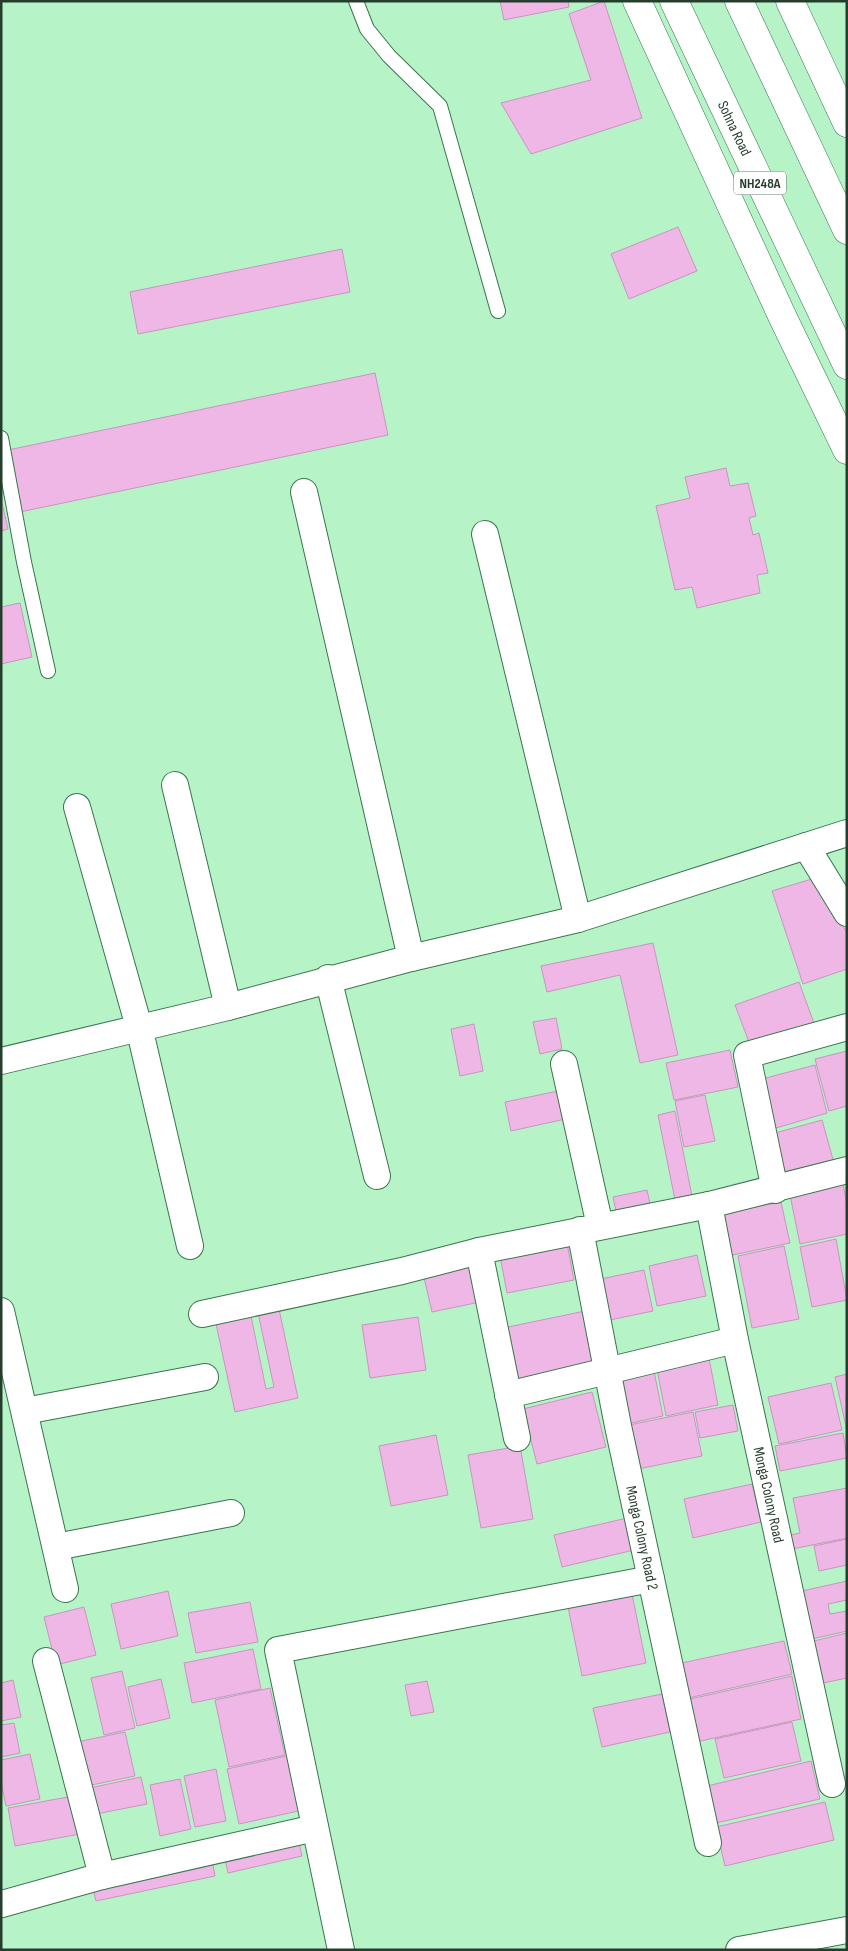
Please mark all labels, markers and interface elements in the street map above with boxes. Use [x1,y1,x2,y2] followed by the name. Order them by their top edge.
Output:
[713,98,755,159] street label: Sohna Road
[734,172,786,194] road number: NH248A
[749,1445,788,1545] street label: Monga Colony Road
[621,1484,662,1592] street label: Monga Colony Road 2

